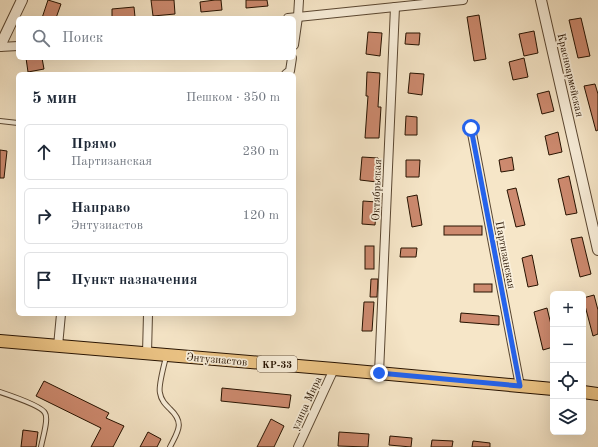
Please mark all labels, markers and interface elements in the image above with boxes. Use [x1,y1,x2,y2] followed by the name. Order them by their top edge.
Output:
[16,16,296,60] search box
[30,27,52,49] icon: search
[62,31,103,46] text: Поиск
[555,33,585,118] street label: Красноармейская
[32,90,77,107] text: 5 мин
[186,91,280,104] text: Пешком · 350 m
[462,119,480,137] route start
[71,137,117,152] text: Прямо
[33,141,55,163] icon: ahead
[242,145,279,158] text: 230 m
[71,155,152,168] text: Партизанская
[371,159,384,221] street label: Октябрьская
[71,201,130,216] text: Направо
[33,205,55,227] icon: right
[242,209,279,222] text: 120 m
[71,219,143,232] text: Энтузиастов
[493,221,517,290] street label: Партизанская
[33,269,55,291] icon: arrive
[71,273,198,288] text: Пункт назначения
[550,291,586,435] map controls
[550,291,586,327] button: +
[550,327,586,363] button: −
[186,352,248,369] street label: Энтузиастов
[257,356,297,372] road number: KP-33
[550,363,586,399] button: locate
[370,364,388,382] route end
[290,375,325,432] street label: улица Мира
[550,399,586,435] button: layers

